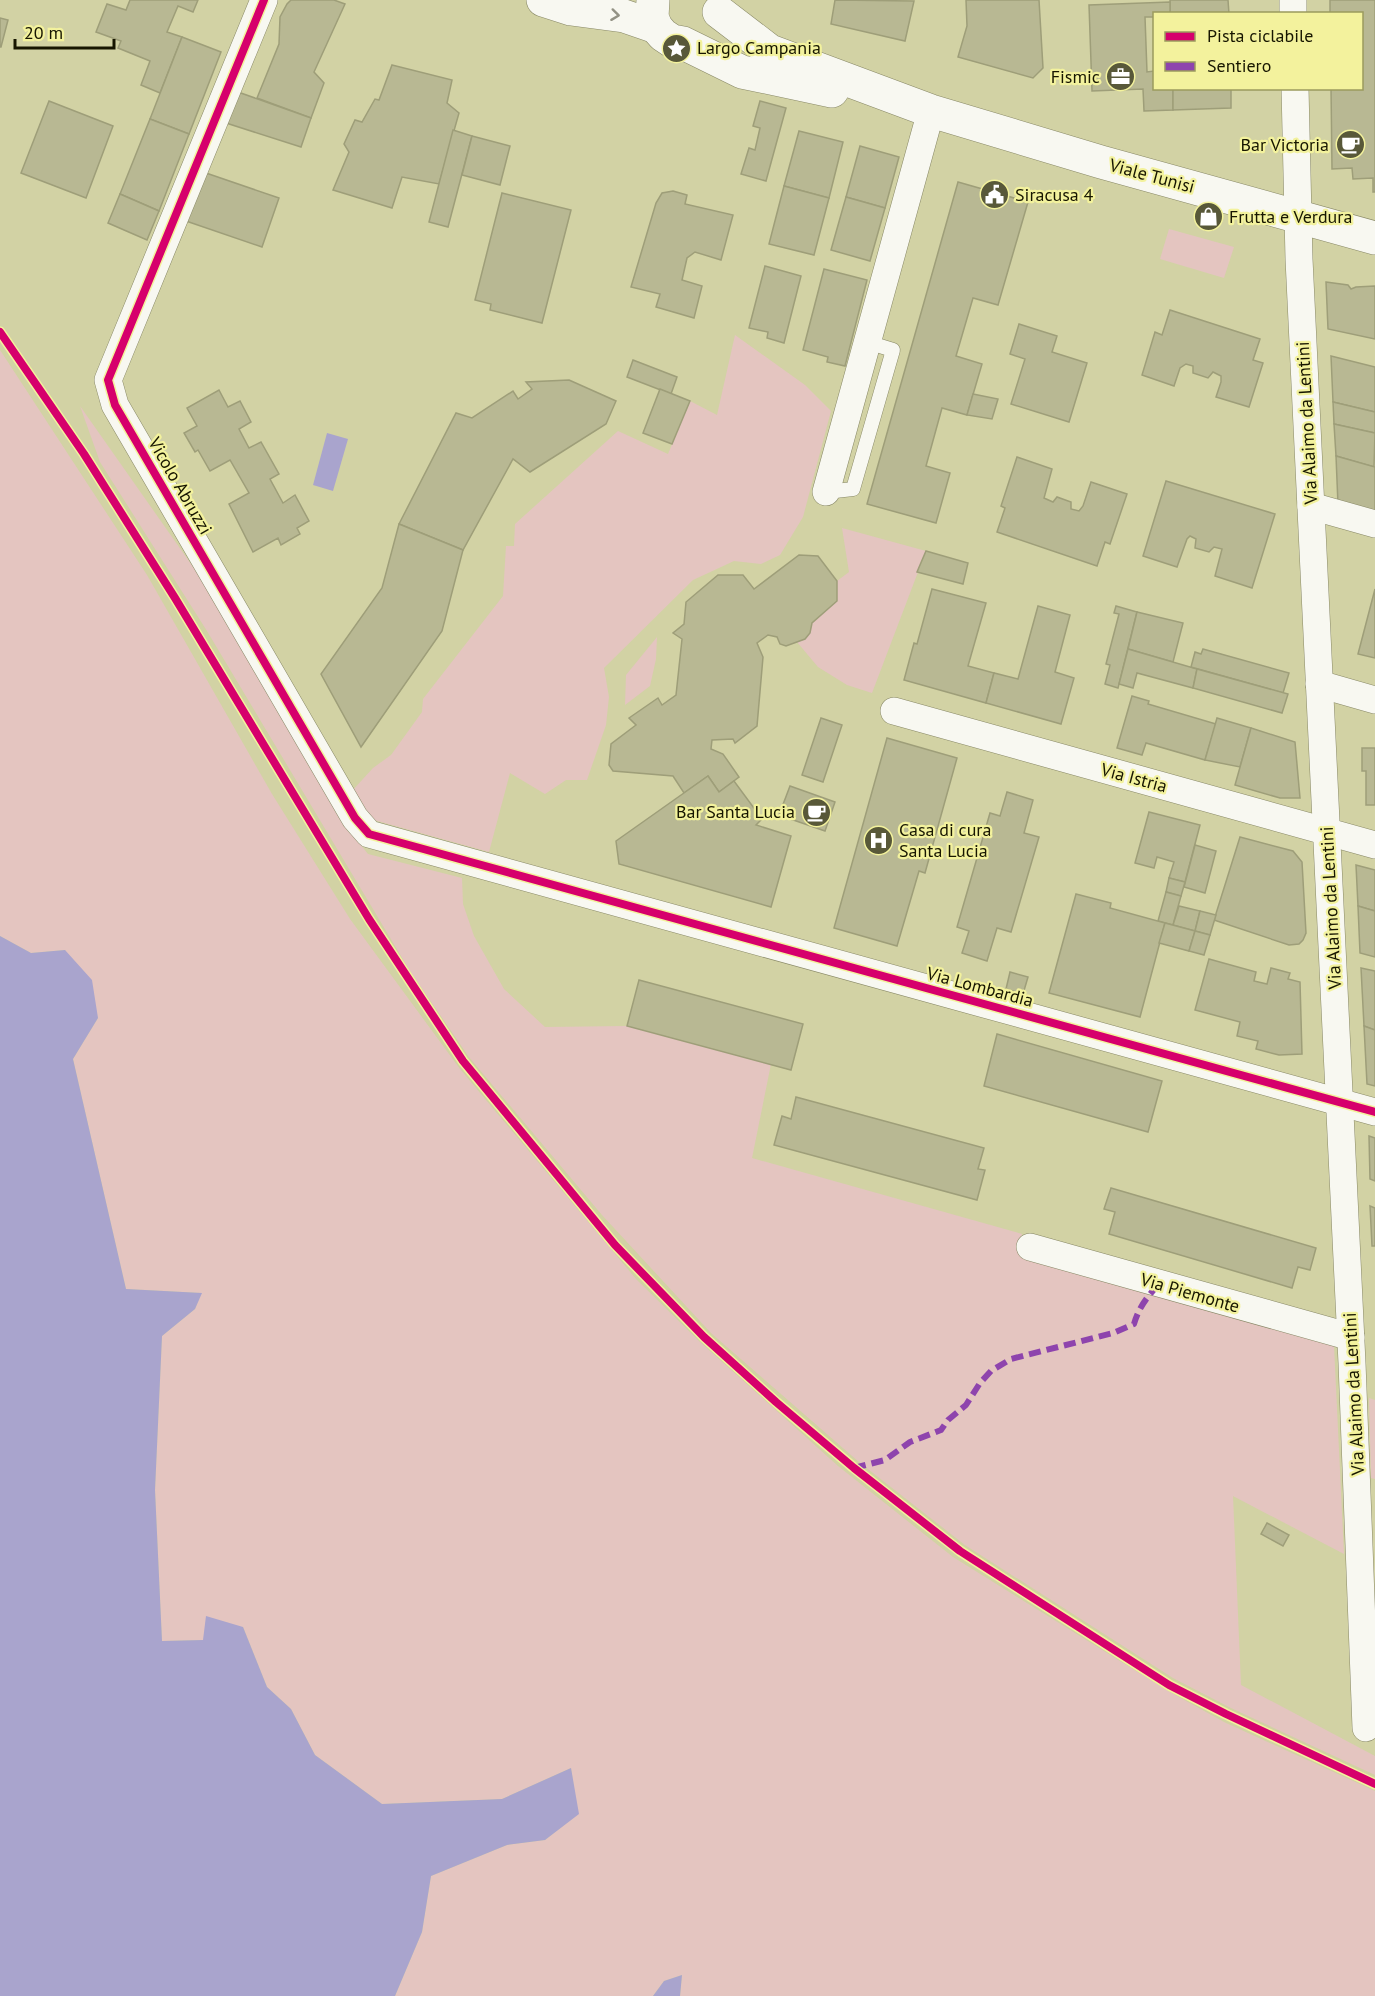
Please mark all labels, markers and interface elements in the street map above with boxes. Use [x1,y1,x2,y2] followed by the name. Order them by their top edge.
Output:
[610,8,619,21] one-way arrow
[15,12,114,50] scale bar
[1153,12,1363,90] legend
[24,21,63,44] text: 20 m
[1207,24,1314,47] text: Pista ciclabile
[660,32,692,64] place icon: Largo Campania
[697,36,821,59] place label: Largo Campania
[1207,54,1271,77] text: Sentiero
[1105,61,1137,93] office icon: Fismic
[1051,65,1100,88] place label: Fismic
[1334,129,1366,161] cafe icon: Bar Victoria
[1241,133,1329,156] place label: Bar Victoria
[1106,153,1197,198] street label: Viale Tunisi
[978,179,1010,211] public building icon: Siracusa 4
[1015,183,1094,206] place label: Siracusa 4
[1192,201,1224,233] shop icon: Frutta e Verdura
[1229,205,1352,228] place label: Frutta e Verdura
[1291,341,1322,506] street label: Via Alaimo da Lentini
[143,432,218,538] street label: Vicolo Abruzzi
[1098,757,1170,797] street label: Via Istria
[800,796,832,828] cafe icon: Bar Santa Lucia
[676,800,795,823] place label: Bar Santa Lucia
[899,818,991,862] place label: Casa di cura Santa Lucia
[862,824,894,856] hospital icon: Casa di cura Santa Lucia
[1315,826,1346,991] street label: Via Alaimo da Lentini
[923,961,1036,1012] street label: Via Lombardia
[1137,1267,1242,1318] street label: Via Piemonte
[1338,1312,1369,1477] street label: Via Alaimo da Lentini

